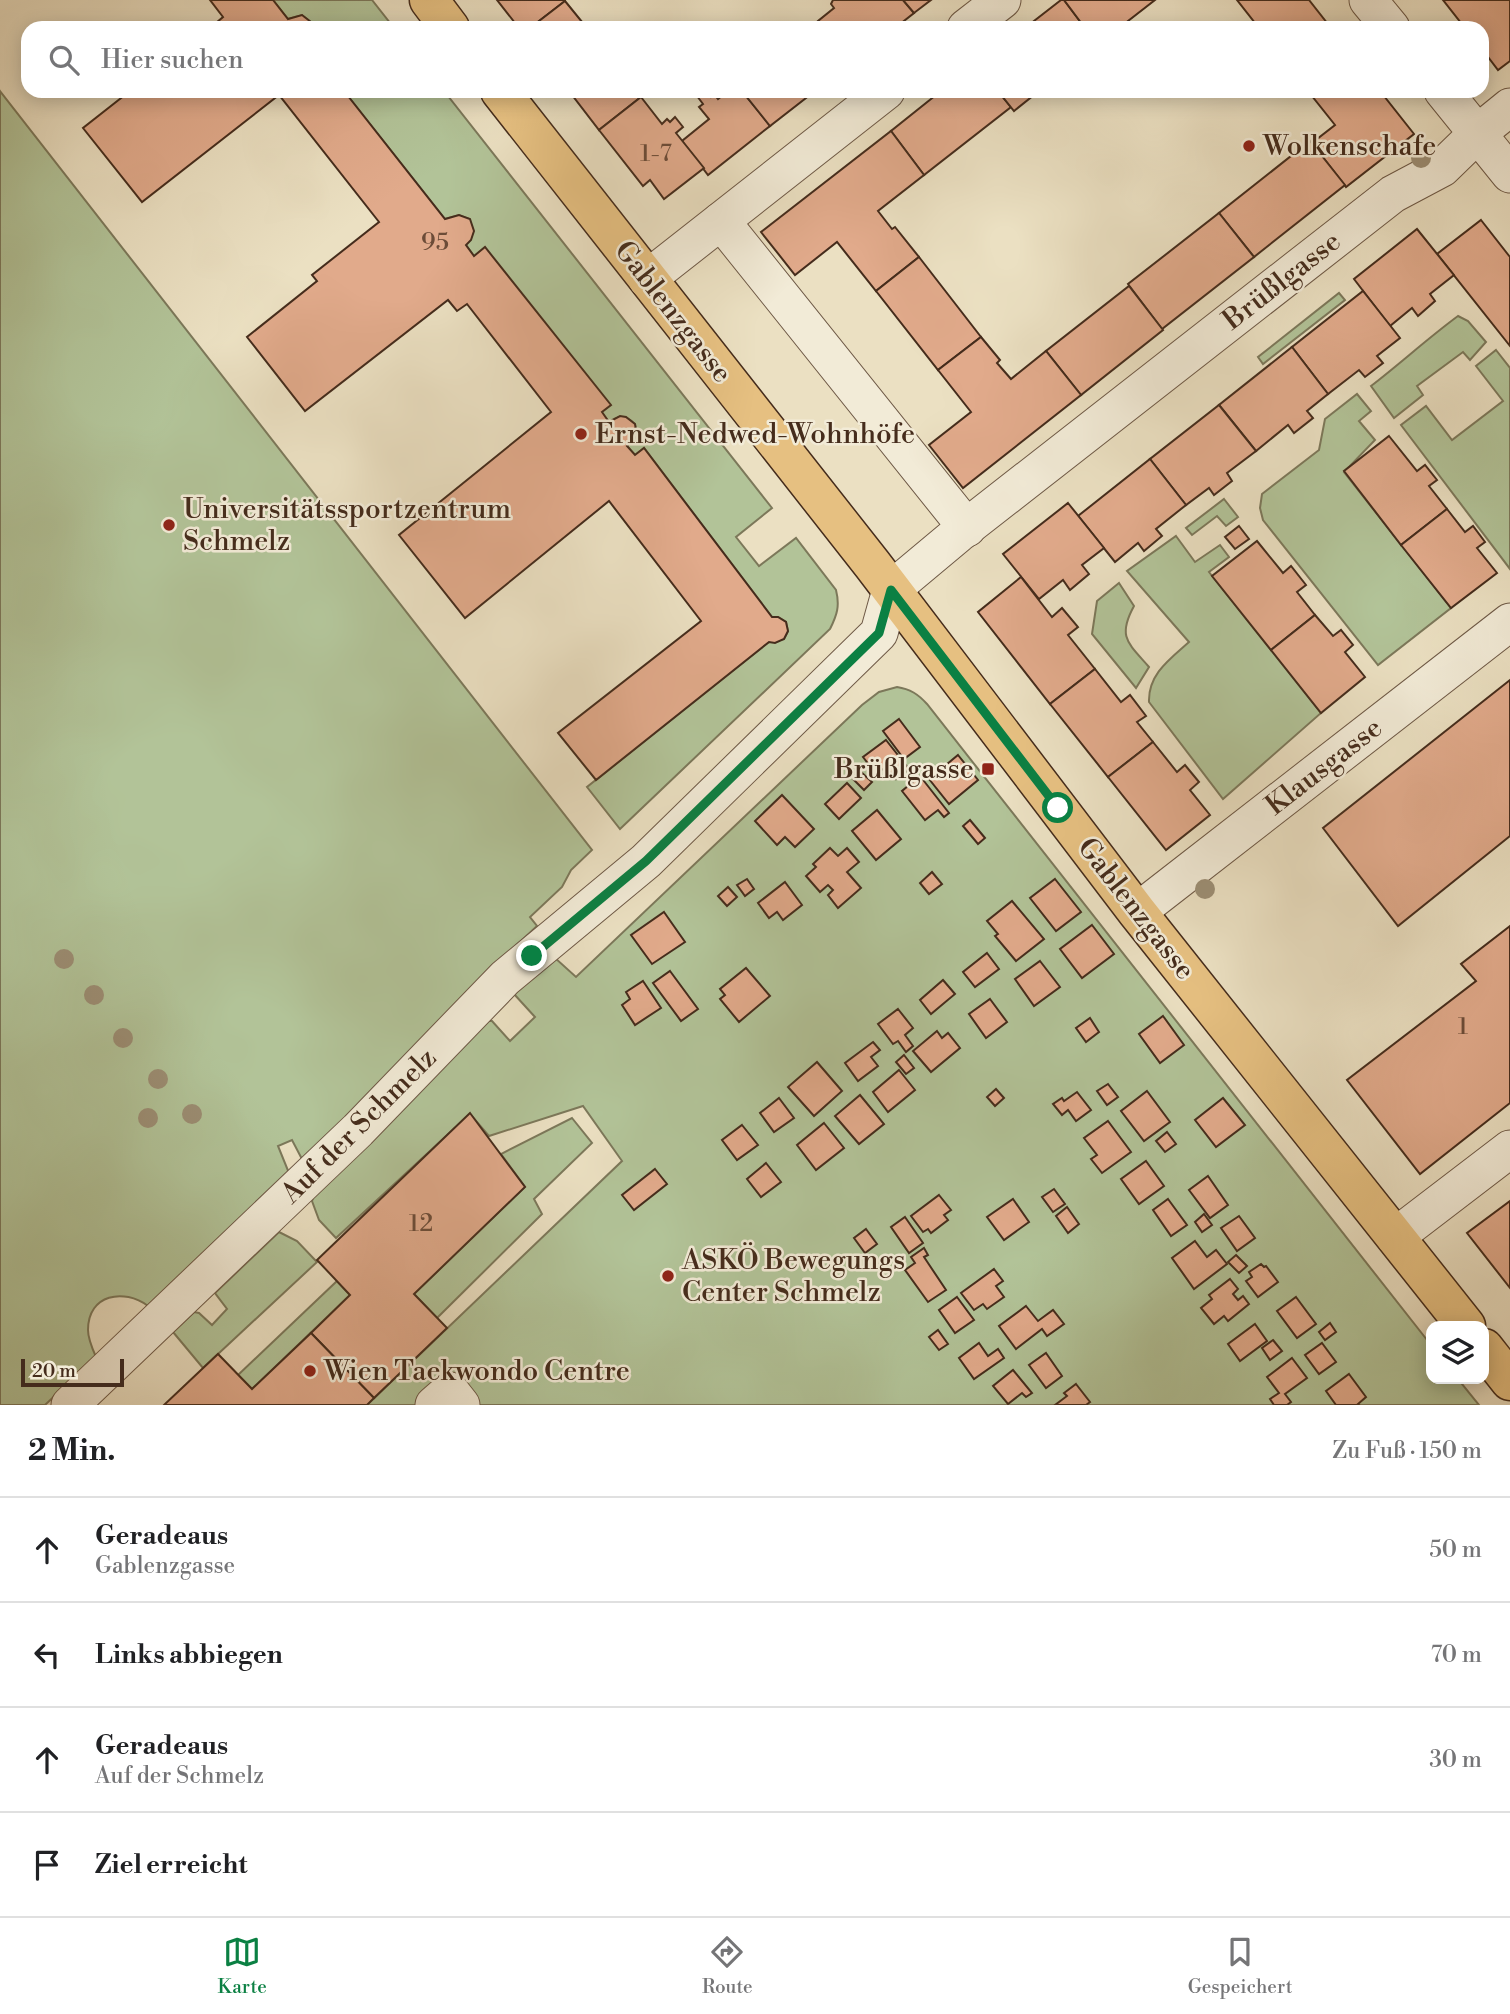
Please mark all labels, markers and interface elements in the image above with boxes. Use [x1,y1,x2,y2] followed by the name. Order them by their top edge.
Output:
[21,21,1489,98] search box
[45,41,83,79] icon: search
[101,44,243,76] text: Hier suchen
[1262,129,1437,164] place label: Wolkenschafe
[1241,138,1257,154] marker: Wolkenschafe
[640,139,672,169] house number: 1-7
[1215,224,1348,338] street label: Brüßlgasse
[421,228,449,258] house number: 95
[607,234,739,390] street label: Gablenzgasse
[595,417,915,452] place label: Ernst-Nedwed-Wohnhöfe
[573,426,589,442] marker: Ernst-Nedwed-Wohnhöfe
[183,492,511,559] place label: Universitätssportzentrum Schmelz
[161,517,177,533] marker: Universitätssportzentrum Schmelz
[1259,711,1389,823] street label: Klausgasse
[833,752,974,787] place label: Brüßlgasse
[980,761,996,777] marker: Brüßlgasse
[1042,792,1073,823] route start
[1070,831,1202,987] street label: Gablenzgasse
[516,940,547,971] route end
[1458,1012,1469,1042] house number: 1
[273,1041,444,1212] street label: Auf der Schmelz
[409,1209,433,1239] house number: 12
[681,1242,905,1310] place label: ASKÖ Bewegungs Center Schmelz
[660,1268,676,1284] marker: ASKÖ Bewegungs Center Schmelz
[1426,1321,1489,1384] map controls
[1426,1321,1489,1384] button: layers
[323,1354,630,1389] place label: Wien Taekwondo Centre
[21,1356,124,1388] scale bar
[32,1359,76,1383] text: 20 m
[302,1363,318,1379] marker: Wien Taekwondo Centre
[28,1432,116,1470] text: 2 Min.
[1332,1437,1482,1465] text: Zu Fuß · 150 m
[95,1520,228,1552] text: Geradeaus
[28,1531,66,1569] icon: ahead
[1429,1536,1482,1564] text: 50 m
[95,1552,235,1580] text: Gablenzgasse
[28,1636,66,1674] icon: left
[95,1639,283,1671] text: Links abbiegen
[1431,1641,1482,1669] text: 70 m
[95,1730,228,1762] text: Geradeaus
[28,1741,66,1779] icon: ahead
[1429,1746,1482,1774] text: 30 m
[95,1762,264,1790] text: Auf der Schmelz
[28,1846,66,1884] icon: arrive
[95,1849,247,1881] text: Ziel erreicht
[218,1933,267,1999] tab: Karte
[702,1933,753,1999] tab: Route
[1188,1933,1292,1999] tab: Gespeichert

